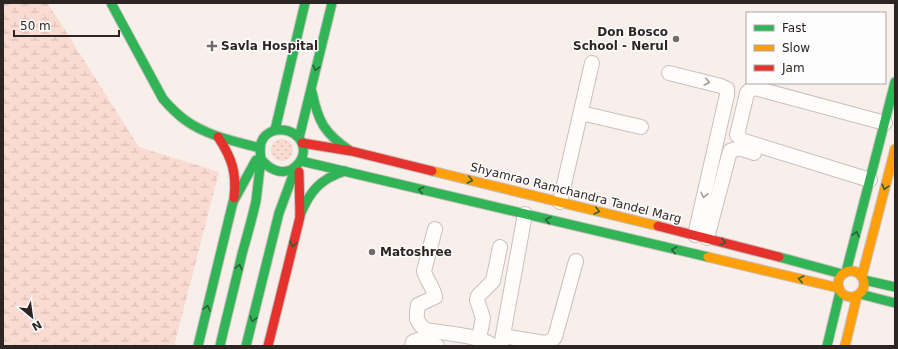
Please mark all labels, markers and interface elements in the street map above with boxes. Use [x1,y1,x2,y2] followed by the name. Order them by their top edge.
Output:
[14,12,119,38] scale bar
[746,12,886,84] legend
[20,19,51,33] text: 50 m
[782,21,806,35] text: Fast
[573,25,668,53] place label: Don Bosco School - Nerul
[671,34,681,44] marker: Don Bosco School - Nerul
[221,39,318,53] place label: Savla Hospital
[206,40,218,52] marker: Savla Hospital
[782,41,810,55] text: Slow
[781,61,805,75] text: Jam
[313,65,321,71] one-way arrow
[703,77,710,86] one-way arrow
[469,160,683,226] street label: Shyamrao Ramchandra Tandel Marg
[466,175,473,184] one-way arrow
[881,183,890,190] one-way arrow
[418,186,424,194] one-way arrow
[700,192,708,198] one-way arrow
[593,206,600,214] one-way arrow
[544,216,551,224] one-way arrow
[851,231,859,238] one-way arrow
[719,238,726,246] one-way arrow
[289,240,298,247] one-way arrow
[380,245,452,259] place label: Matoshree
[671,246,677,254] one-way arrow
[367,247,377,257] marker: Matoshree
[235,264,243,271] one-way arrow
[797,276,804,284] one-way arrow
[12,297,52,337] north arrow
[202,305,211,312] one-way arrow
[249,315,258,322] one-way arrow
[29,317,44,333] text: N

